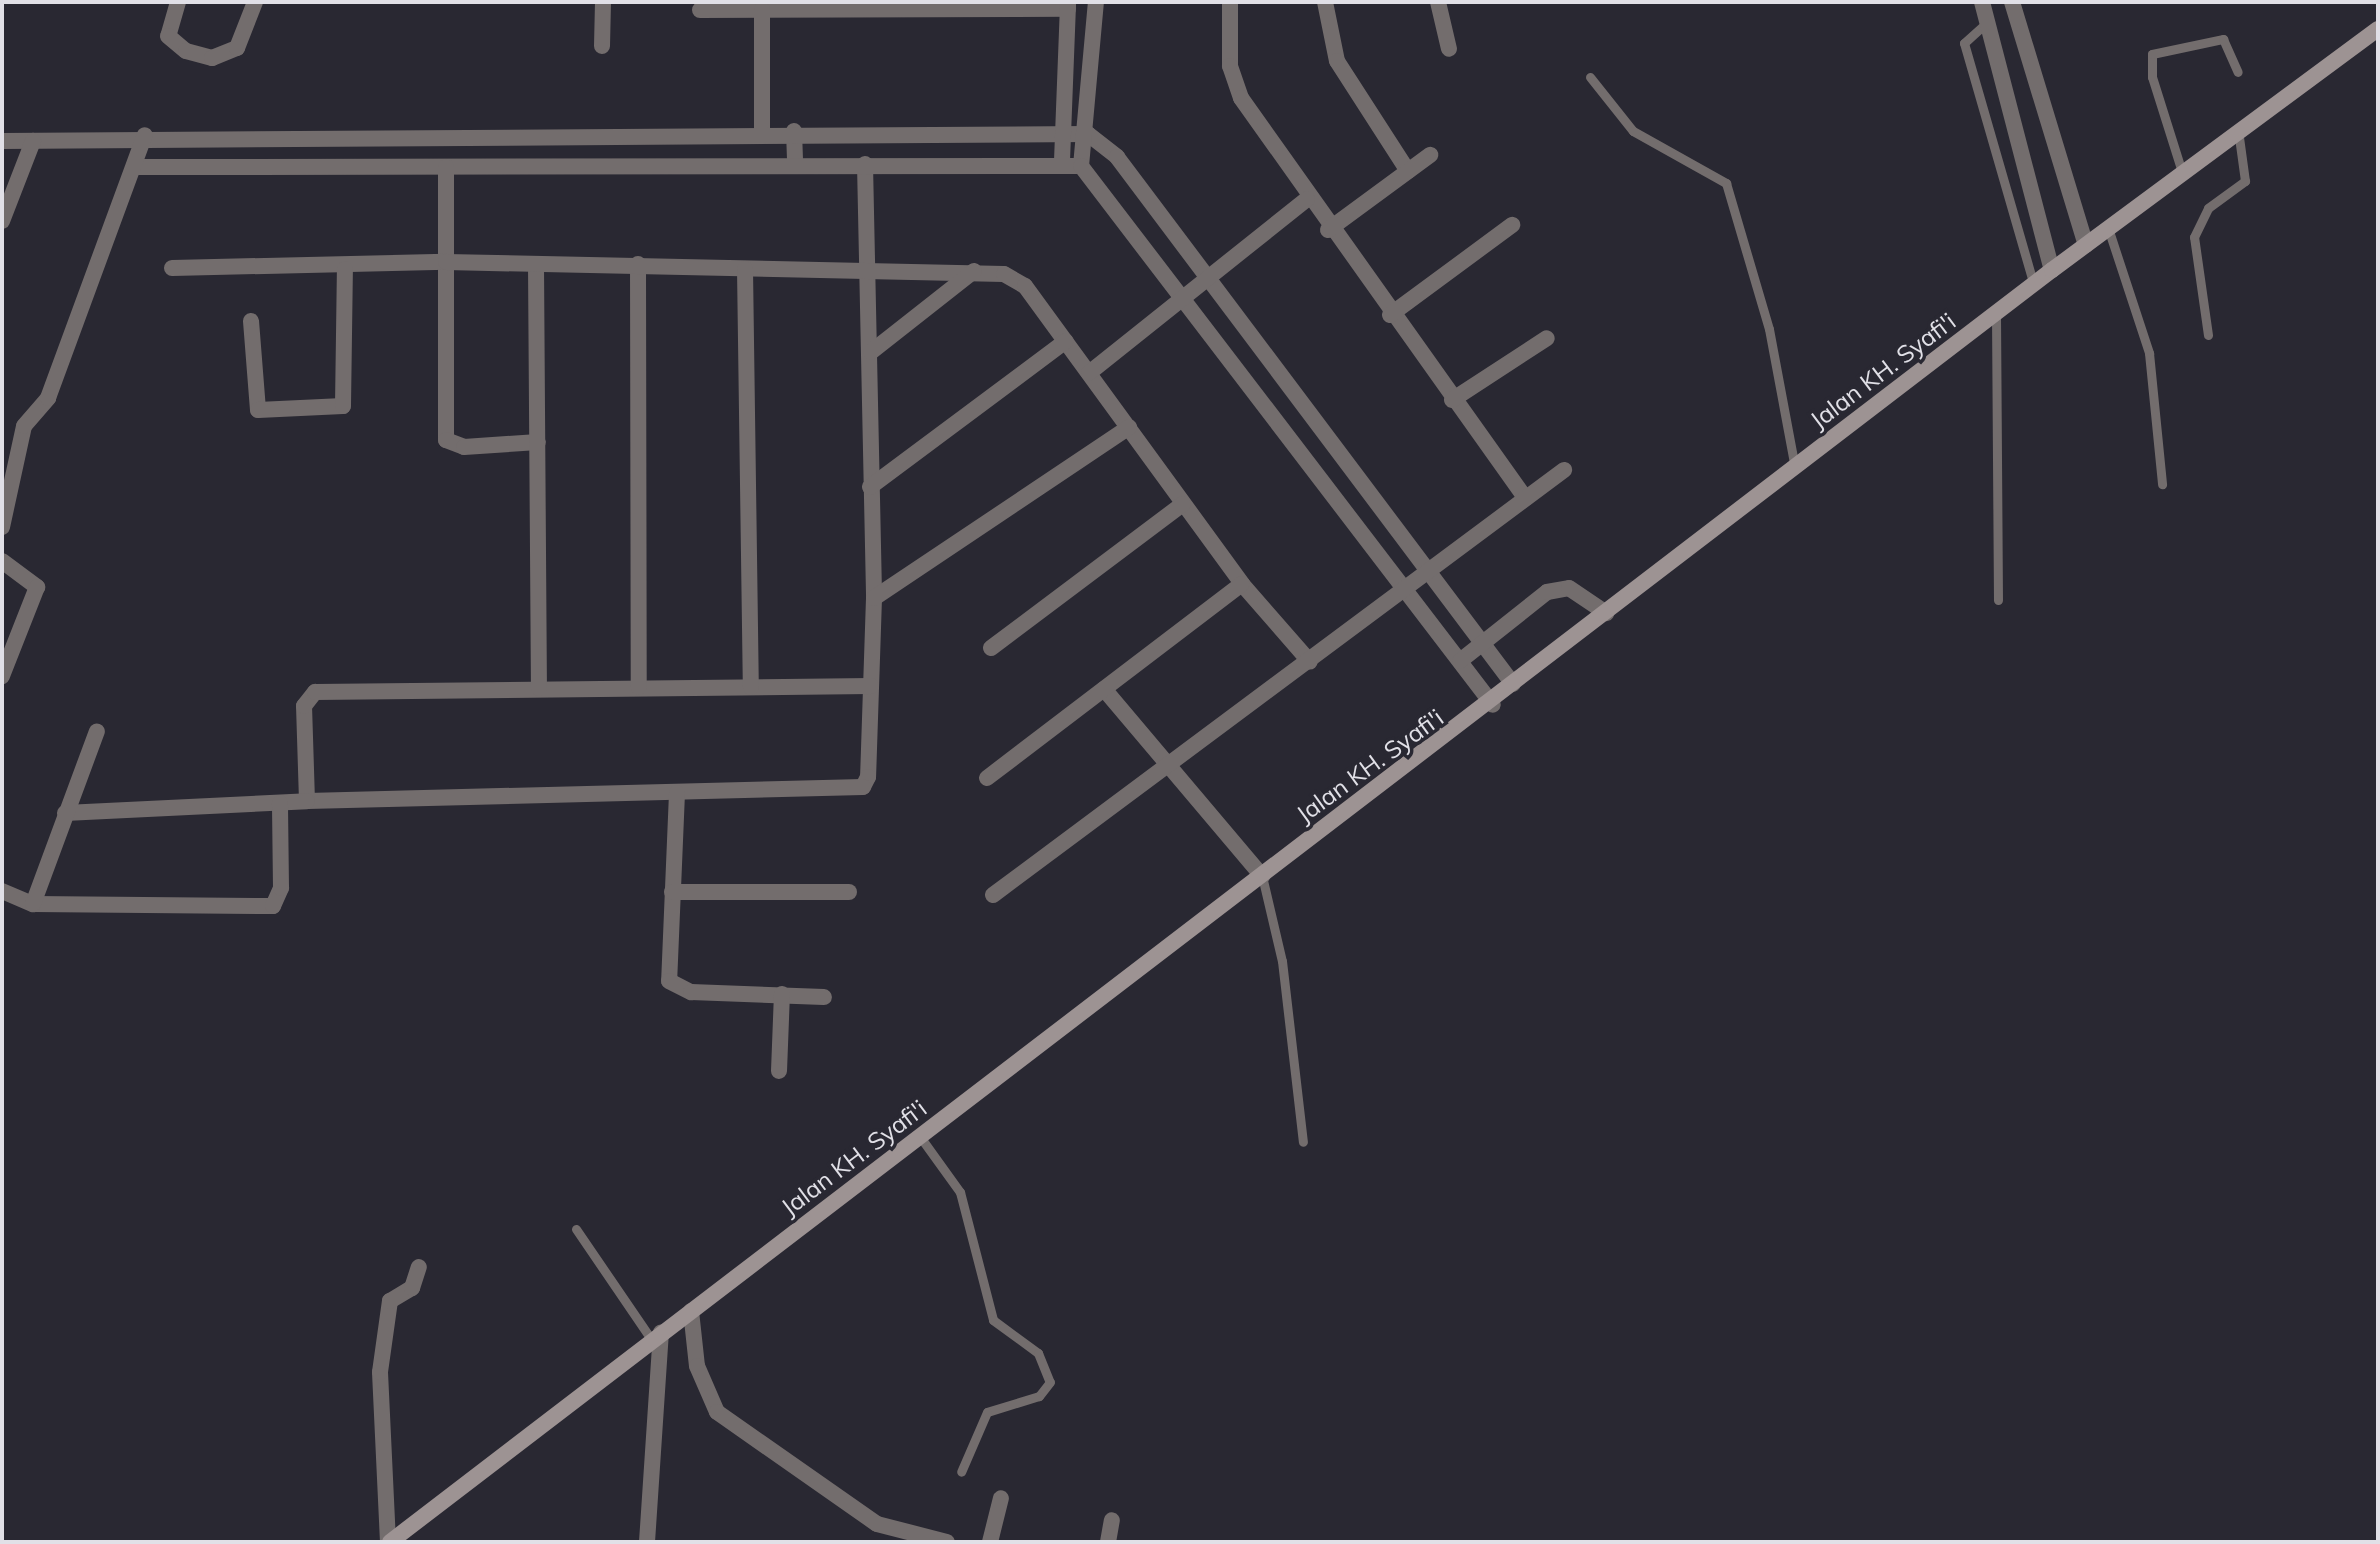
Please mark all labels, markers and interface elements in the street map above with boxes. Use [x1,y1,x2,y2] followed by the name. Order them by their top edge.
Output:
[1805,307,1961,435] street label: Jalan KH. Syafi'i
[1291,703,1449,829] street label: Jalan KH. Syafi'i
[776,1094,932,1222] street label: Jalan KH. Syafi'i

